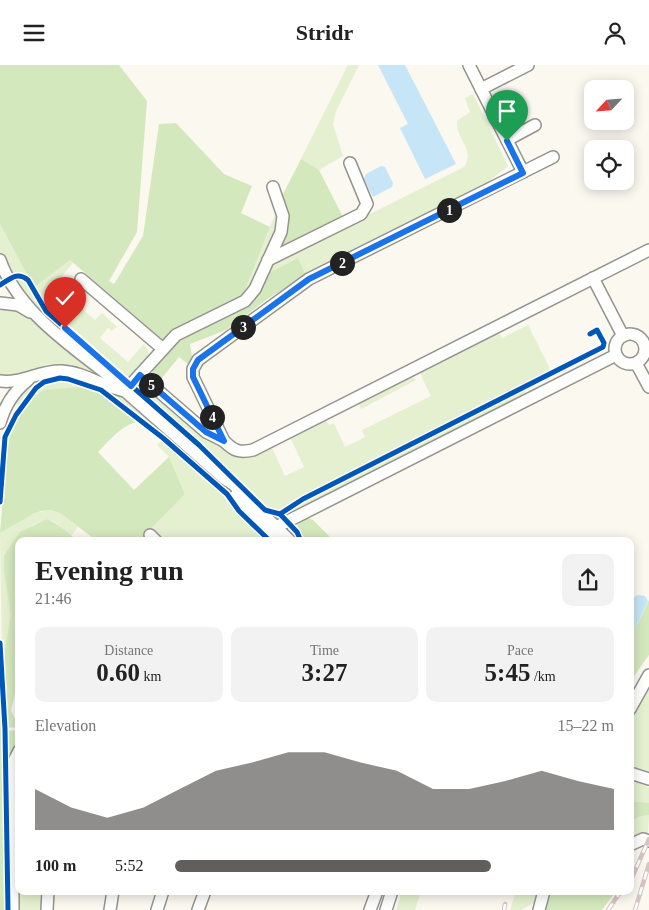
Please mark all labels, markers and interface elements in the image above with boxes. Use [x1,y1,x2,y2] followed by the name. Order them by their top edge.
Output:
[20,19,48,47] icon: menu
[601,19,629,47] icon: person
[296,20,353,45] text: Stridr
[584,80,634,130] north arrow
[584,80,634,190] map controls
[486,90,528,141] pin
[493,97,521,125] icon: arrive
[584,140,634,190] button: locate
[436,197,462,223] pin: 1
[446,203,453,218] text: 1
[330,251,354,275] pin: 2
[339,256,346,271] text: 2
[44,277,86,328] pin
[51,284,79,312] icon: check
[230,315,256,339] pin: 3
[240,320,247,335] text: 3
[138,373,164,397] pin: 5
[148,378,155,393] text: 5
[200,405,224,429] pin: 4
[209,410,216,425] text: 4
[562,554,614,606] button: share
[35,555,184,586] text: Evening run
[35,590,71,607] text: 21:46
[104,643,153,658] text: Distance
[310,643,339,658] text: Time
[507,643,533,658] text: Pace
[96,659,140,686] text: 0.60
[302,659,347,686] text: 3:27
[485,659,530,686] text: 5:45
[140,669,161,684] text: km
[530,669,556,684] text: /km
[35,717,96,734] text: Elevation
[558,717,614,734] text: 15–22 m
[35,857,76,874] text: 100 m
[115,857,143,874] text: 5:52

